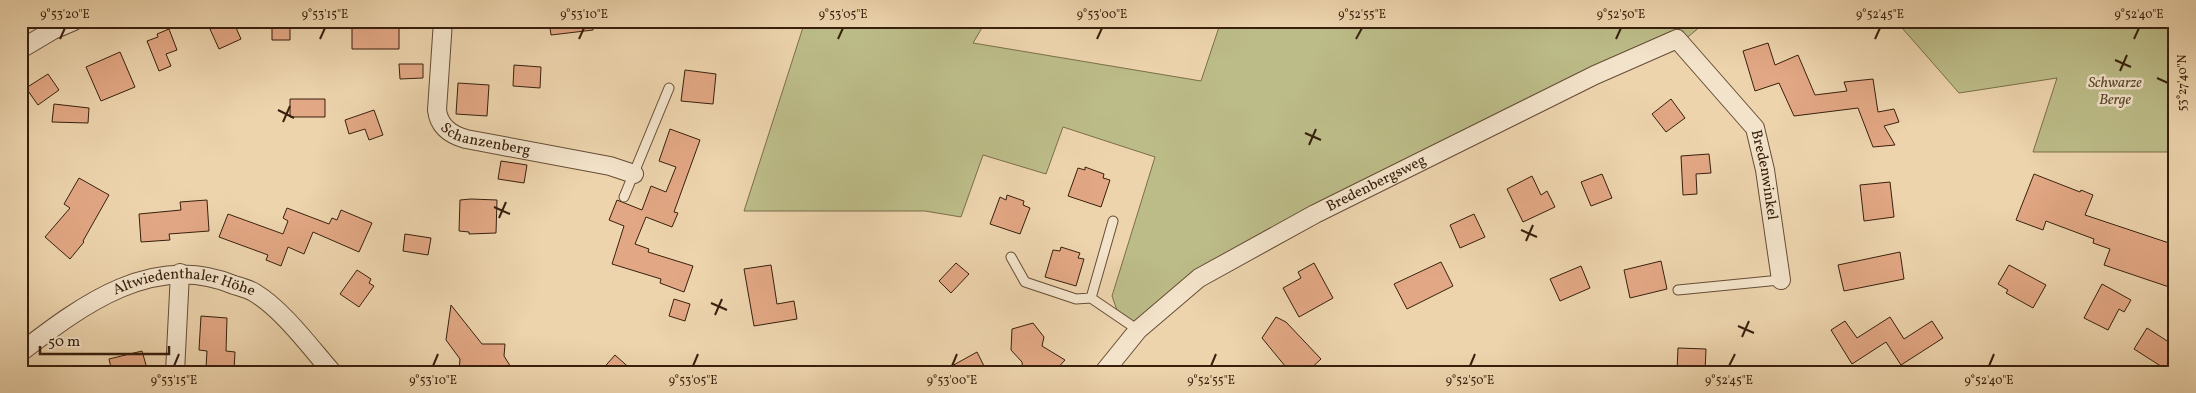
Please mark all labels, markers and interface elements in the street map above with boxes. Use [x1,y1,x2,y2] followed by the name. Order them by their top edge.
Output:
[40,7,90,23] text: 9°53'20"E
[302,7,348,23] text: 9°53'15"E
[560,7,608,23] text: 9°53'10"E
[819,7,867,23] text: 9°53'05"E
[1077,7,1127,23] text: 9°53'00"E
[1338,7,1386,23] text: 9°52'55"E
[1597,7,1645,23] text: 9°52'50"E
[1856,7,1904,23] text: 9°52'45"E
[2114,7,2164,23] text: 9°52'40"E
[2175,55,2191,111] text: 53°27'40"N
[2088,73,2142,111] park label: Schwarze Berge
[435,118,533,161] street label: Schanzenberg
[1745,128,1783,221] street label: Bredenwinkel
[1323,150,1430,217] street label: Bredenbergsweg
[109,264,259,302] street label: Altwiedenthaler Höhe
[40,323,169,355] scale bar
[48,332,80,353] text: 50 m
[151,373,197,389] text: 9°53'15"E
[409,373,457,389] text: 9°53'10"E
[669,373,717,389] text: 9°53'05"E
[927,373,977,389] text: 9°53'00"E
[1187,373,1235,389] text: 9°52'55"E
[1446,373,1494,389] text: 9°52'50"E
[1705,373,1753,389] text: 9°52'45"E
[1964,373,2014,389] text: 9°52'40"E

